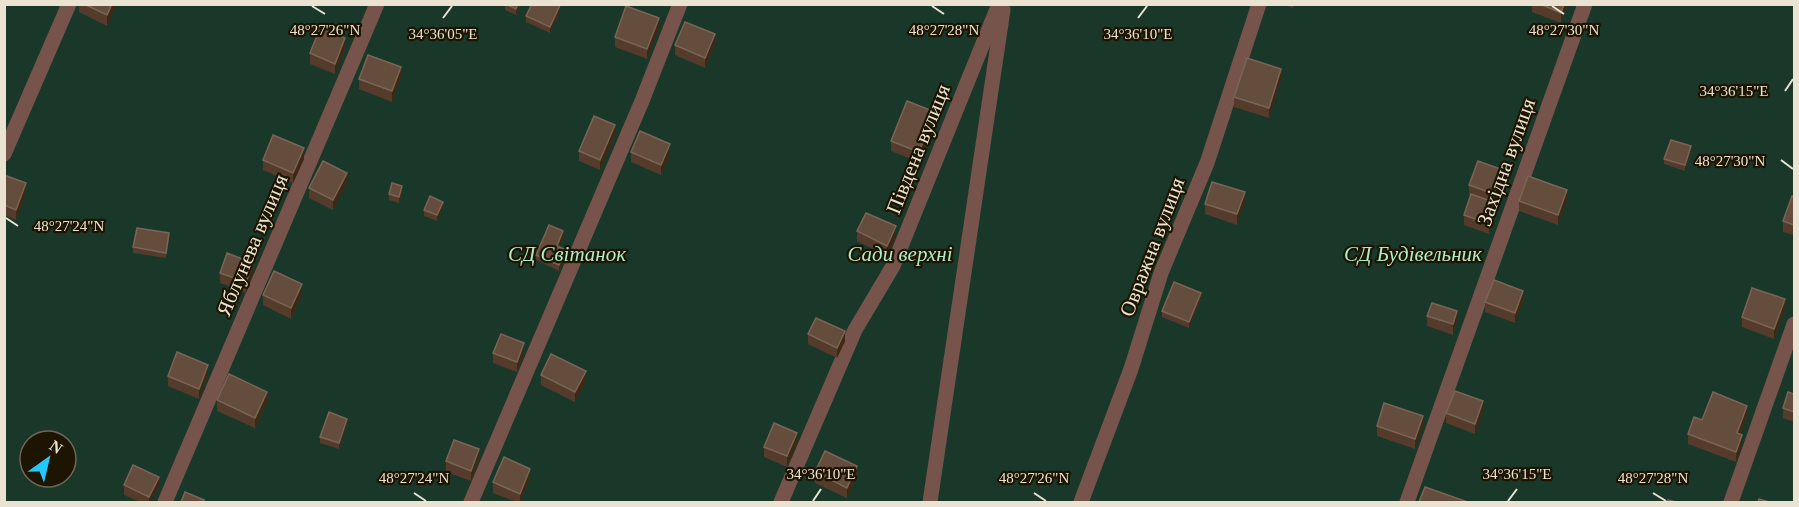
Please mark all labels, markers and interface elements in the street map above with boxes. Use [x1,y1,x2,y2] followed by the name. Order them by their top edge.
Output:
[290,22,360,38] text: 48°27'26"N
[909,22,979,38] text: 48°27'28"N
[1529,22,1599,38] text: 48°27'30"N
[409,26,478,42] text: 34°36'05"E
[1104,26,1173,42] text: 34°36'10"E
[881,80,955,217] street label: Південа вулиця
[1700,83,1769,99] text: 34°36'15"E
[1472,95,1540,229] street label: Західна вулиця
[1695,153,1765,169] text: 48°27'30"N
[211,170,293,319] street label: Яблунева вулиця
[1115,174,1190,320] street label: Овражна вулиця
[34,218,104,234] text: 48°27'24"N
[508,242,626,266] park label: СД Світанок
[847,242,953,266] park label: Сади верхні
[1344,242,1482,266] park label: СД Будівельник
[18,429,78,489] north arrow
[47,437,66,458] text: N
[787,466,856,482] text: 34°36'10"E
[1483,466,1552,482] text: 34°36'15"E
[379,470,449,486] text: 48°27'24"N
[999,470,1069,486] text: 48°27'26"N
[1618,470,1688,486] text: 48°27'28"N

